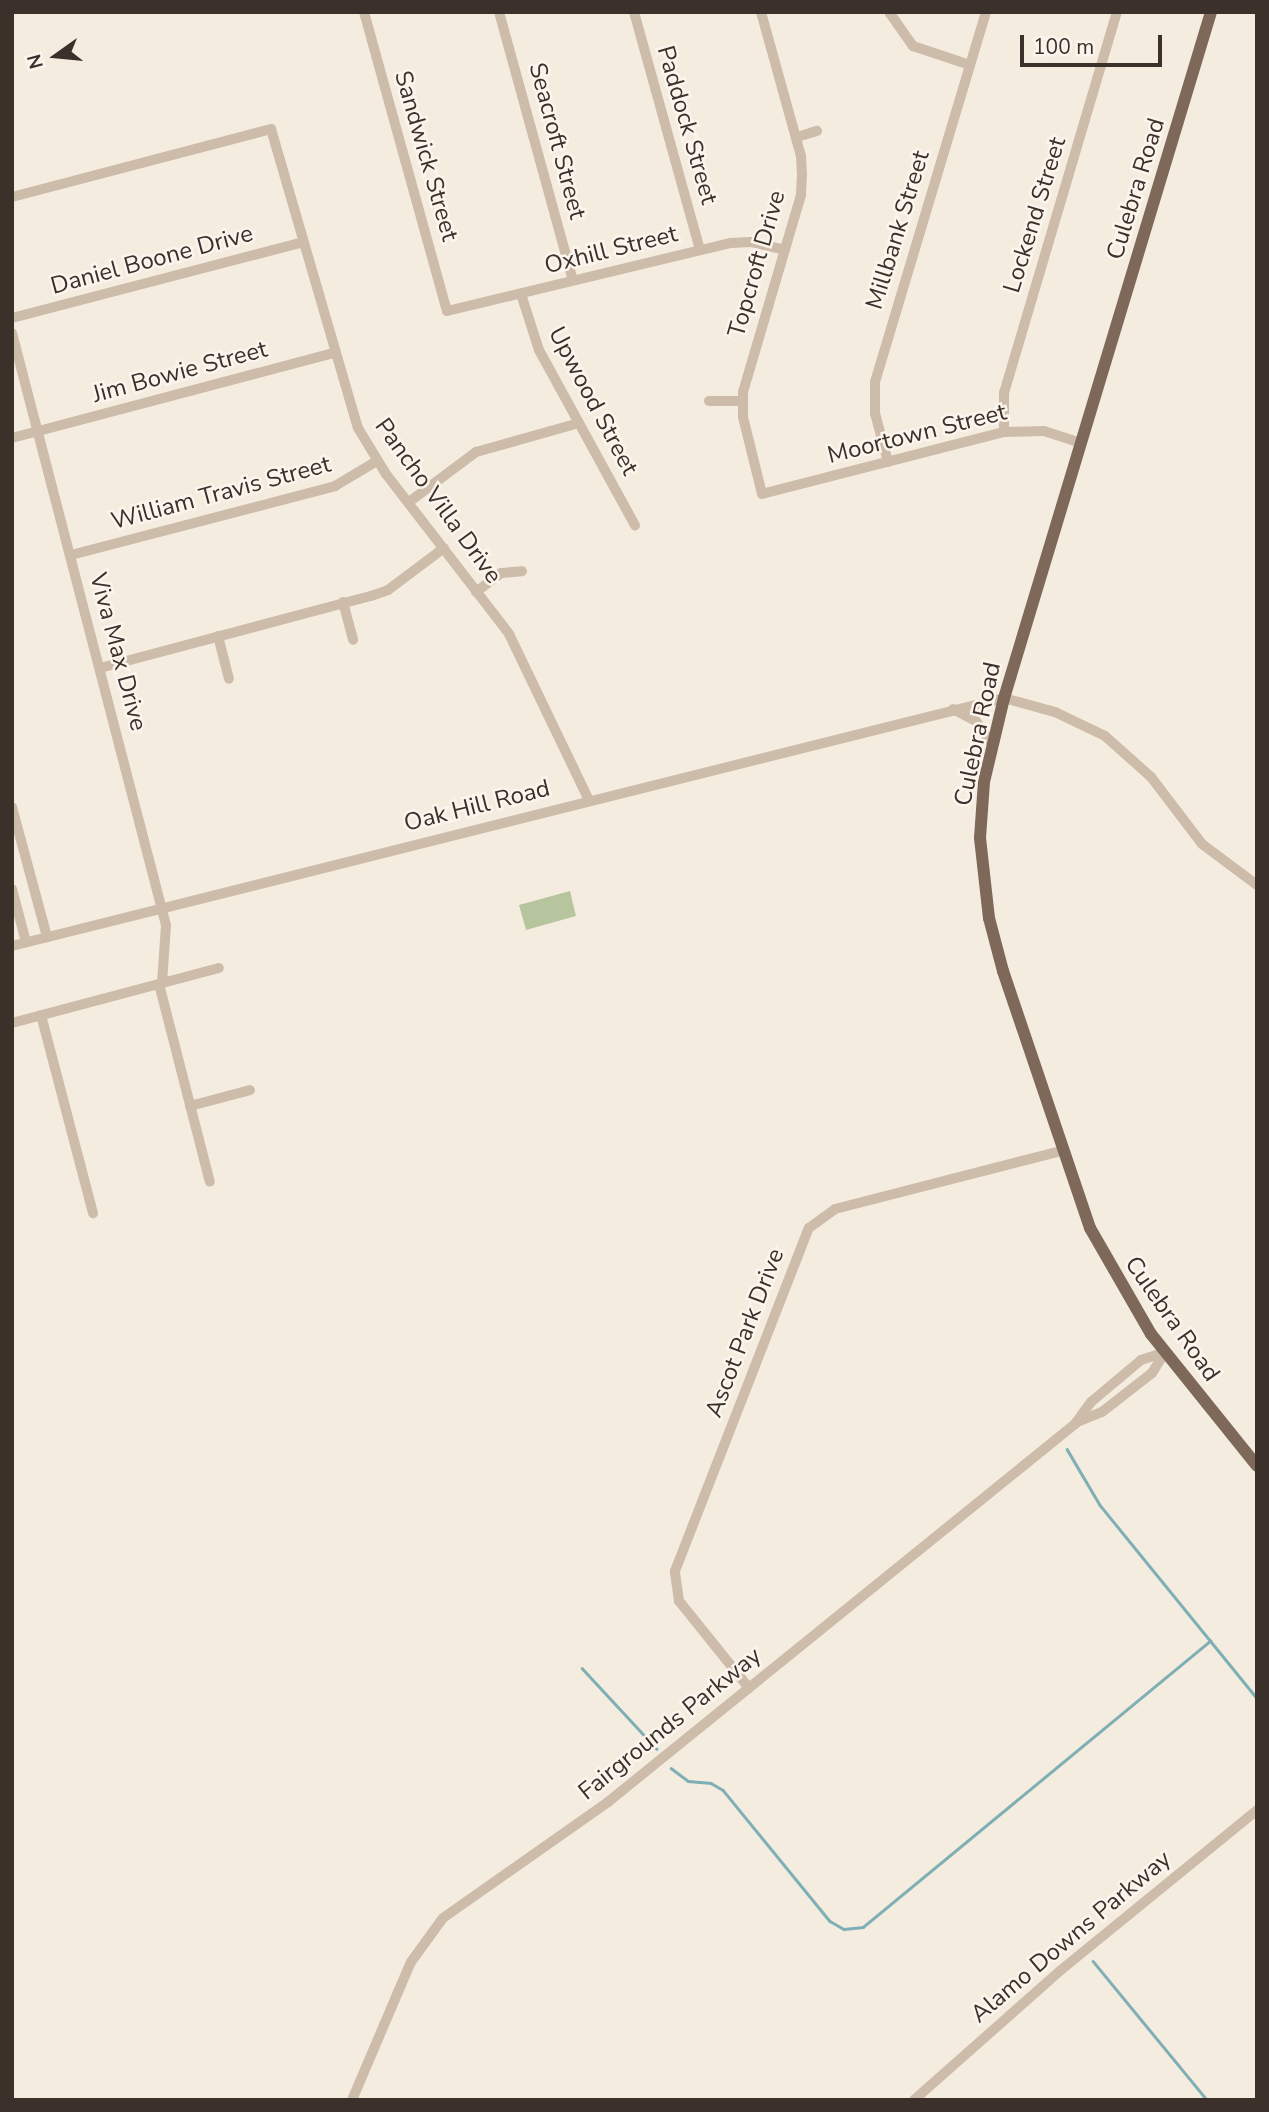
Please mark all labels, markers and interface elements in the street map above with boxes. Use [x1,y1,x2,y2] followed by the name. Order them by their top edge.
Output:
[21,21,91,91] north arrow
[1024,21,1166,65] scale bar
[1033,33,1094,61] text: 100 m
[651,42,723,208] street label: Paddock Street
[21,51,50,72] text: N
[522,60,592,222] street label: Seacroft Street
[388,68,464,244] street label: Sandwick Street
[1101,115,1171,263] street label: Culebra Road
[998,134,1072,296] street label: Lockend Street
[860,147,936,313] street label: Millbank Street
[722,187,792,341] street label: Topcroft Drive
[48,219,256,301] street label: Daniel Boone Drive
[542,220,680,280] street label: Oxhill Street
[542,322,644,480] street label: Upwood Street
[90,335,270,409] street label: Jim Bowie Street
[825,398,1009,470] street label: Moortown Street
[368,413,508,589] street label: Pancho Villa Drive
[108,450,334,536] street label: William Travis Street
[83,570,153,734] street label: Viva Max Drive
[949,659,1007,809] street label: Culebra Road
[401,774,553,838] street label: Oak Hill Road
[700,1244,790,1422] street label: Ascot Park Drive
[1118,1251,1226,1387] street label: Culebra Road
[573,1642,767,1806] street label: Fairgrounds Parkway
[965,1845,1177,2029] street label: Alamo Downs Parkway

